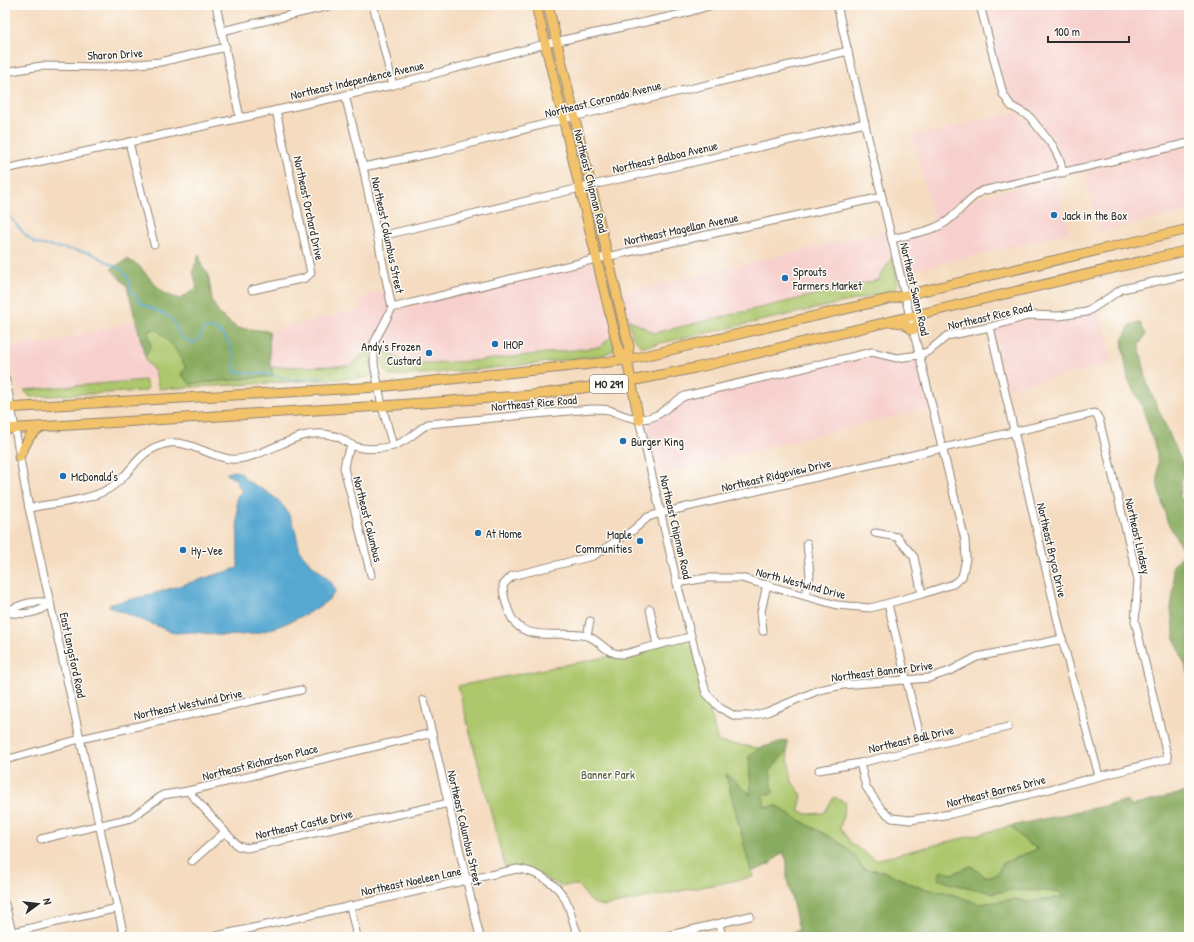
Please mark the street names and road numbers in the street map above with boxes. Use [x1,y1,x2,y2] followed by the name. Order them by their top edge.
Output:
[87,44,143,64] street label: Sharon Drive
[289,56,426,104] street label: Northeast Independence Avenue
[543,76,663,122] street label: Northeast Coronado Avenue
[570,127,612,235] street label: Northeast Chipman Road
[611,137,720,177] street label: Northeast Balboa Avenue
[290,154,328,262] street label: Northeast Orchard Drive
[367,175,409,296] street label: Northeast Columbus Street
[622,209,740,249] street label: Northeast Magellan Avenue
[896,241,934,338] street label: Northeast Swann Road
[946,298,1034,334] street label: Northeast Rice Road
[590,375,628,393] road number: MO 291
[490,391,578,415] street label: Northeast Rice Road
[719,454,833,496] street label: Northeast Ridgeview Drive
[656,473,696,581] street label: Northeast Chipman Road
[349,474,387,564] street label: Northeast Columbus
[1121,496,1155,576] street label: Northeast Lindsey
[1033,501,1071,599] street label: Northeast Bryco Drive
[754,563,848,603] street label: North Westwind Drive
[56,611,90,700] street label: East Langsford Road
[830,656,934,686] street label: Northeast Banner Drive
[132,684,244,724] street label: Northeast Westwind Drive
[867,721,956,757] street label: Northeast Ball Drive
[200,739,320,785] street label: Northeast Richardson Place
[443,768,487,889] street label: Northeast Columbus Street
[945,770,1048,812] street label: Northeast Barnes Drive
[254,804,355,843] street label: Northeast Castle Drive
[359,862,463,900] street label: Northeast Noeleen Lane

